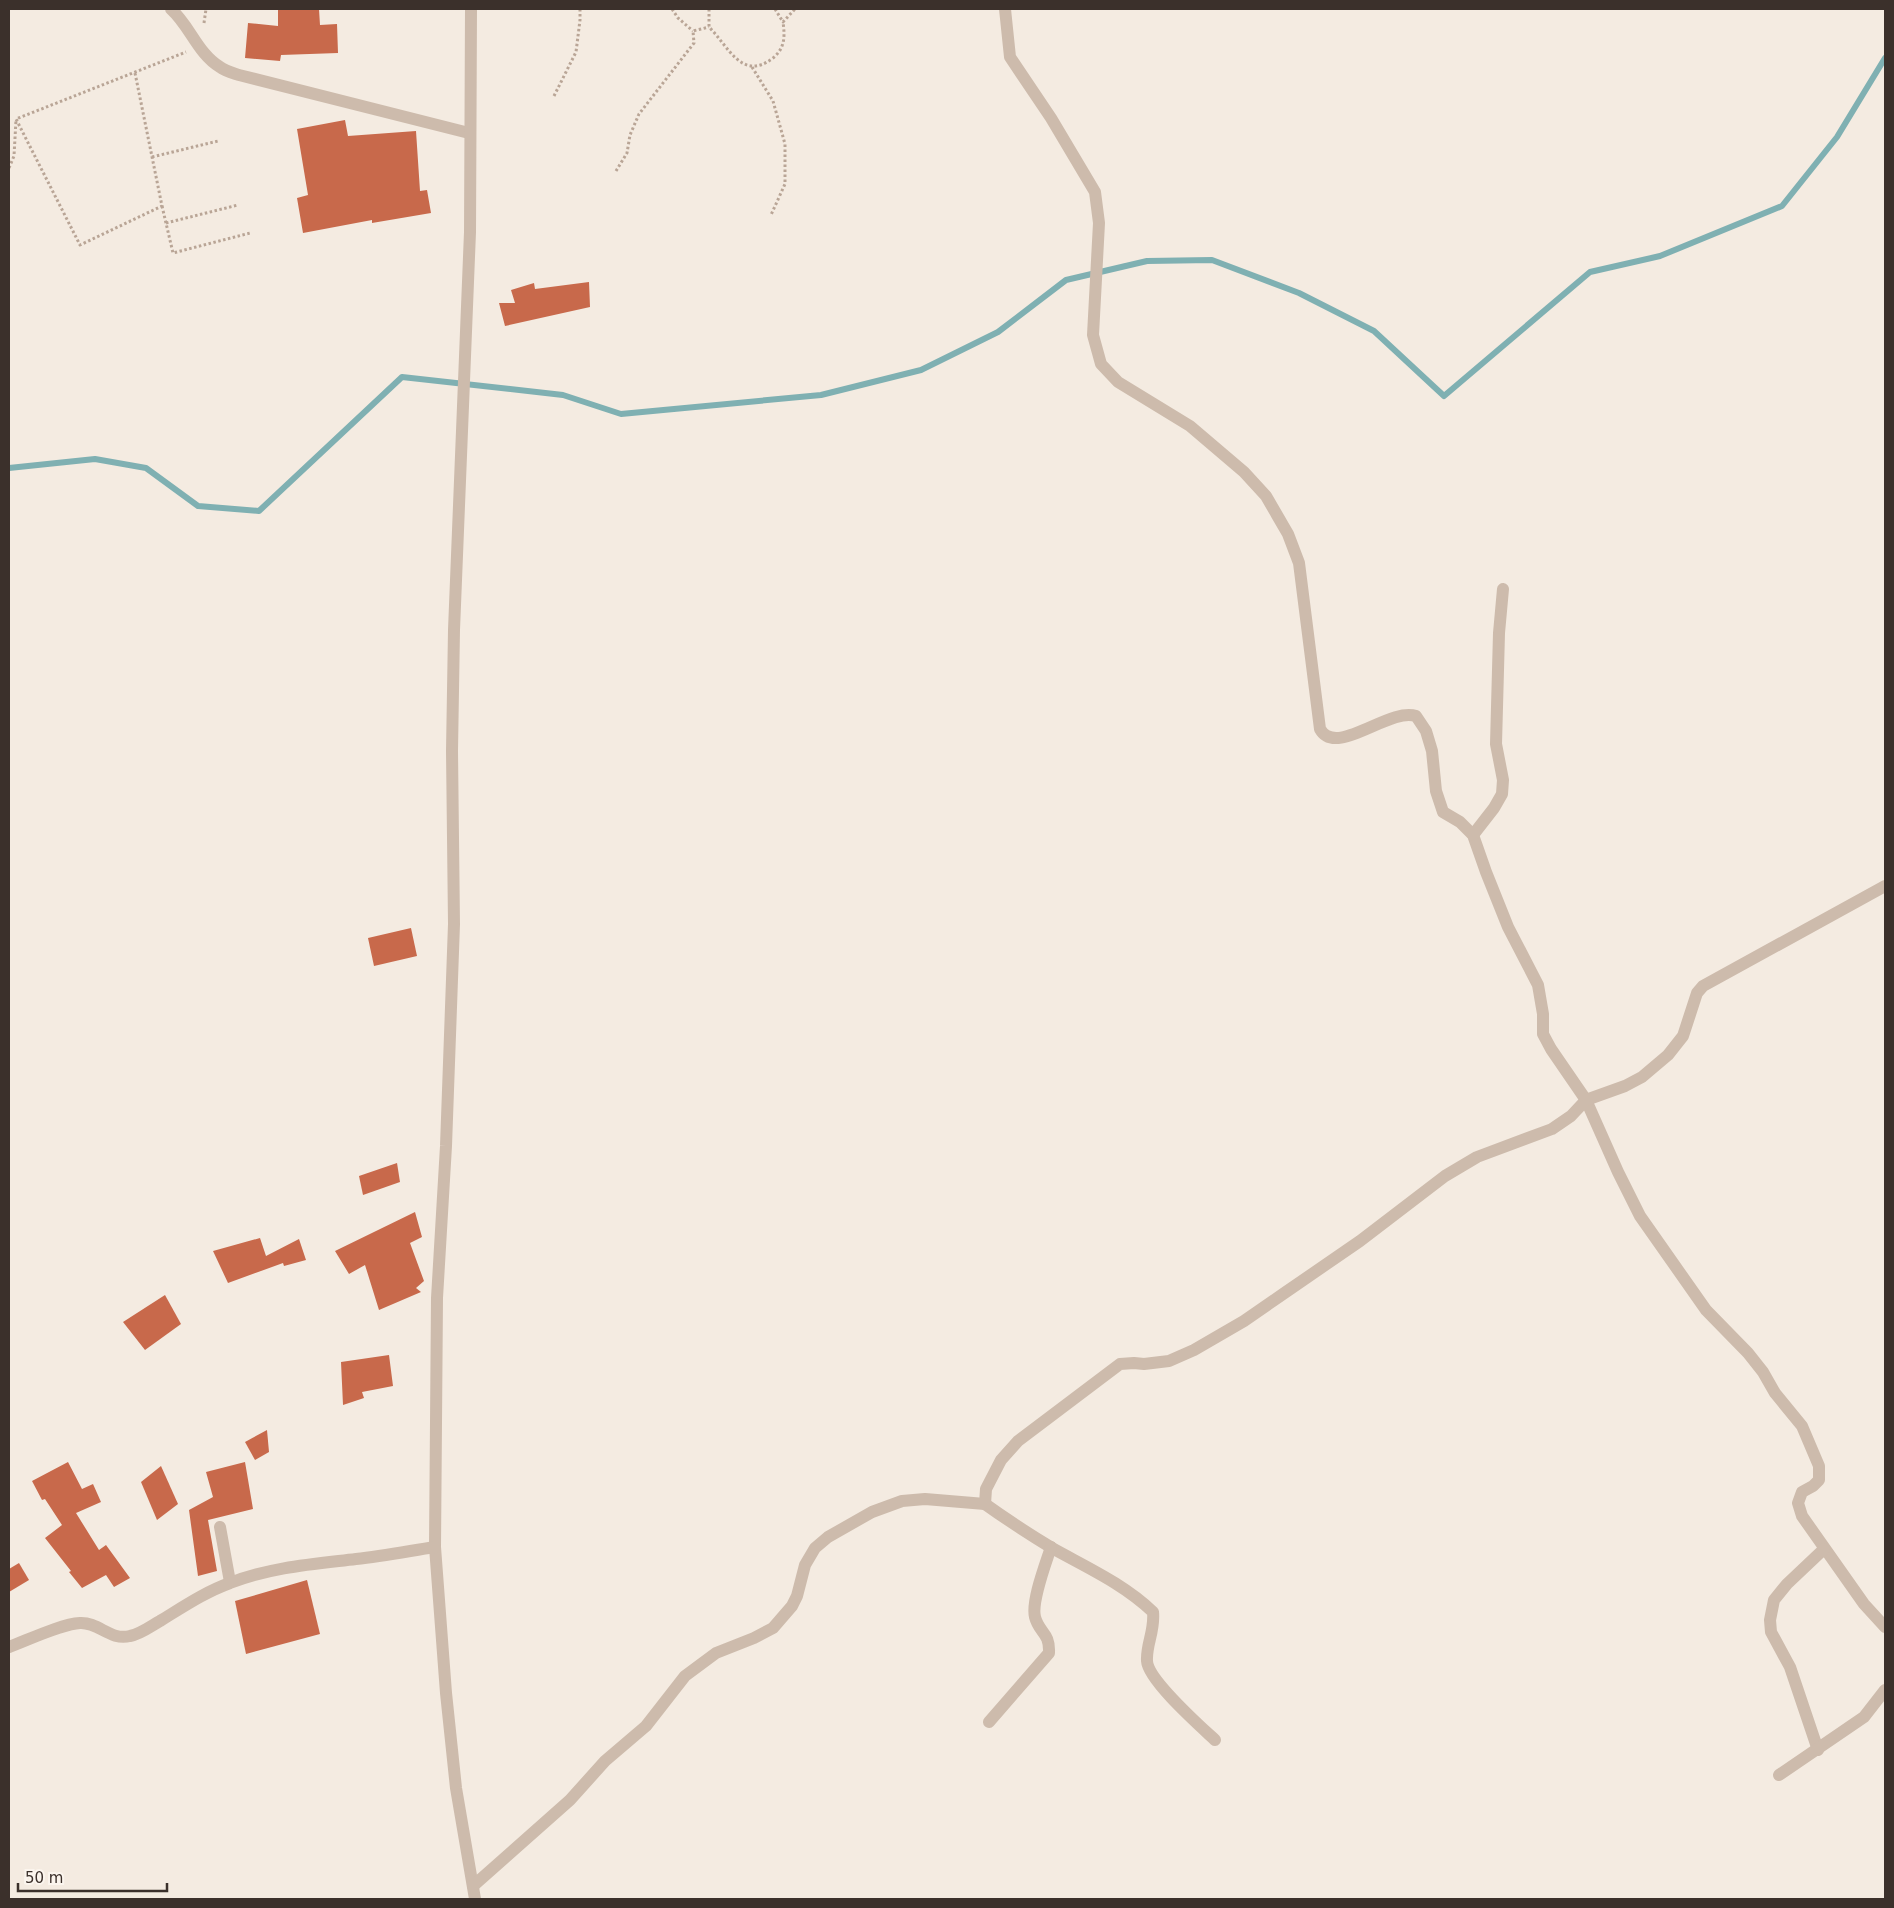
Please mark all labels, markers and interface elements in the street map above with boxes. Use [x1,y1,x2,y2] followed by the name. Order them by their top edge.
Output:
[18,1860,166,1892] scale bar
[25,1869,63,1887] text: 50 m

